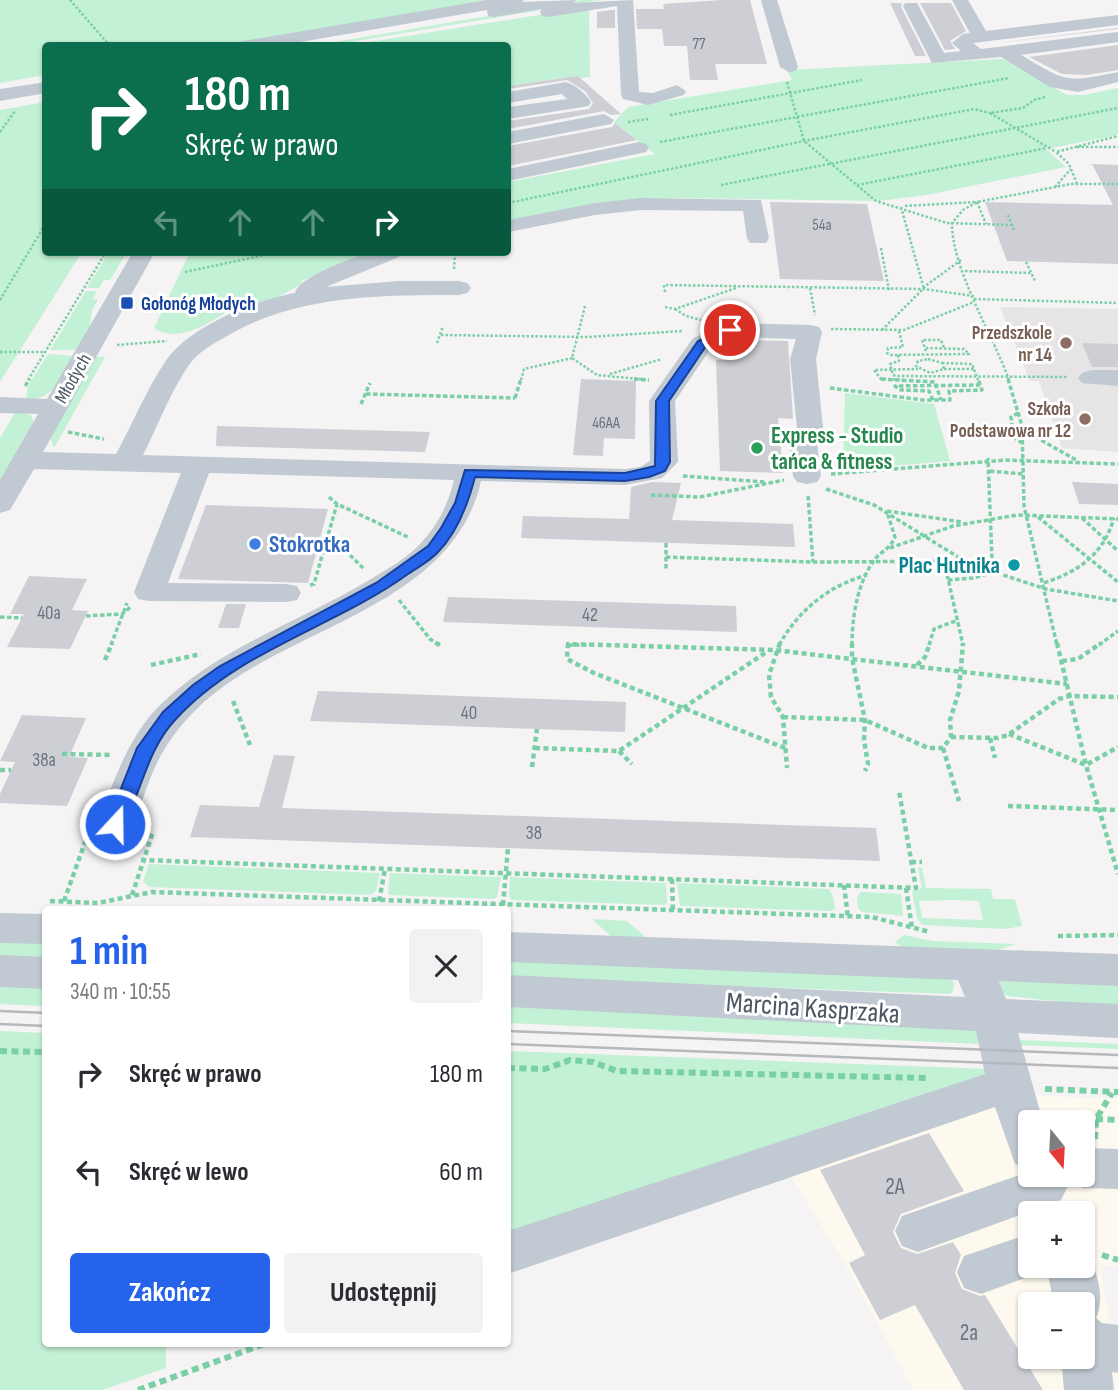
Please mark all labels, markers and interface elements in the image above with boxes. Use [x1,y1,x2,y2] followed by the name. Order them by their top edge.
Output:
[693,35,706,54] house number: 77
[185,66,291,125] text: 180 m
[70,70,161,161] icon: right
[185,126,339,165] text: Skręć w prawo
[148,203,186,241] icon: left
[221,203,259,241] icon: ahead
[294,203,332,241] icon: ahead
[367,203,405,241] icon: right
[812,216,832,235] house number: 54a
[141,293,256,316] place label: Gołonóg Młodych
[119,295,135,311] marker: Gołonóg Młodych
[700,300,760,360] pin
[711,311,749,349] icon: arrive
[972,322,1052,367] place label: Przedszkole nr 14
[1058,335,1074,351] marker: Przedszkole nr 14
[50,350,97,408] street label: Młodych
[950,398,1071,443] place label: Szkoła Podstawowa nr 12
[1077,411,1093,427] marker: Szkoła Podstawowa nr 12
[592,414,620,433] house number: 46AA
[771,422,903,476] place label: Express - Studio tańca & fitness
[749,440,765,456] marker: Express - Studio tańca & fitness
[269,531,350,559] place label: Stokrotka
[247,536,263,552] marker: Stokrotka
[898,552,1000,580] place label: Plac Hutnika
[1006,557,1022,573] marker: Plac Hutnika
[37,602,61,625] house number: 40a
[582,604,598,627] house number: 42
[461,702,477,725] house number: 40
[32,749,56,772] house number: 38a
[78,787,152,861] position arrow
[526,822,542,845] house number: 38
[70,926,148,977] text: 1 min
[409,929,483,1003] button: close
[70,978,171,1006] text: 340 m · 10:55
[725,986,901,1031] street label: Marcina Kasprzaka
[70,1055,108,1093] icon: right
[129,1059,262,1090] text: Skręć w prawo
[430,1059,483,1090] text: 180 m
[1018,1110,1096,1186] north arrow
[1018,1110,1095,1369] map controls
[70,1153,108,1191] icon: left
[129,1157,249,1188] text: Skręć w lewo
[439,1157,483,1188] text: 60 m
[885,1173,905,1201] house number: 2A
[1018,1201,1095,1278] button: +
[70,1253,270,1333] button: Zakończ
[284,1253,483,1333] button: Udostępnij
[1018,1292,1095,1369] button: −
[960,1319,978,1347] house number: 2a

